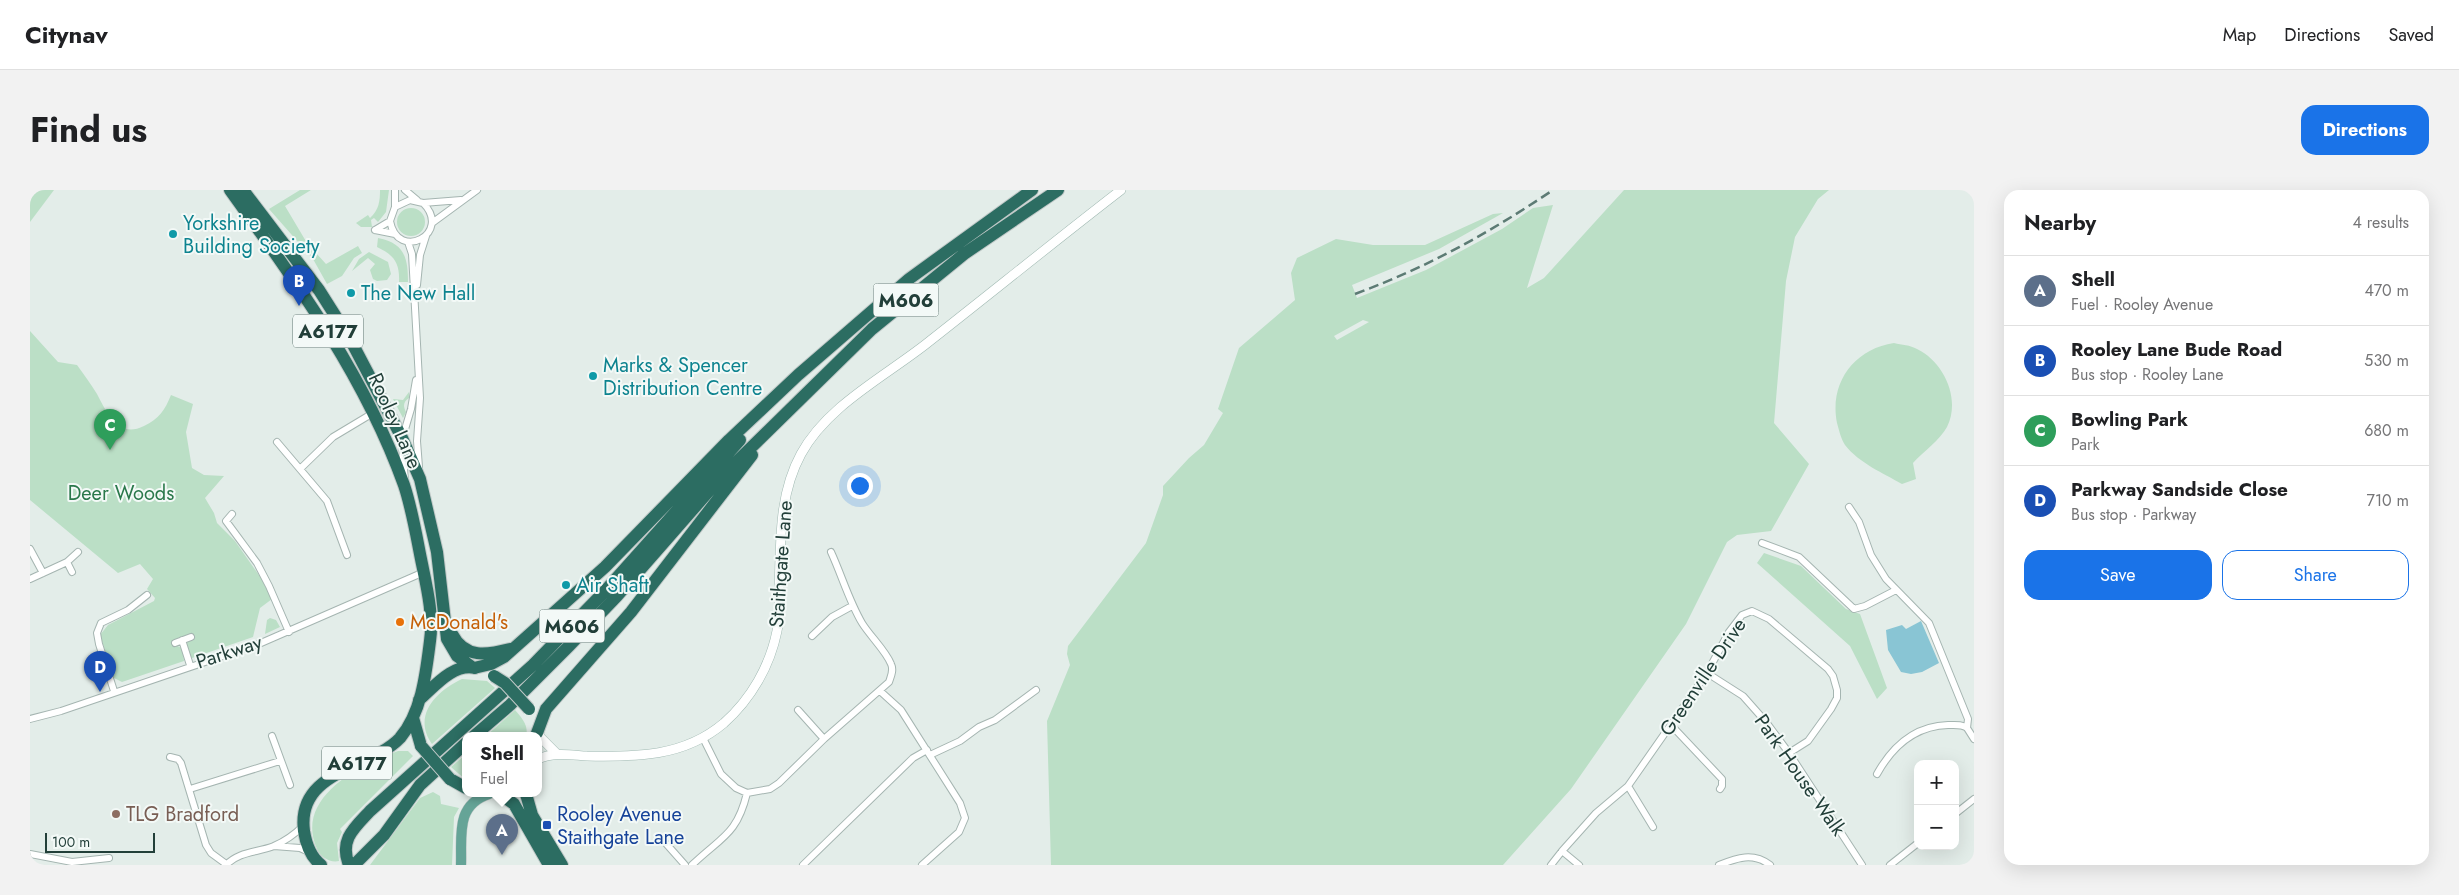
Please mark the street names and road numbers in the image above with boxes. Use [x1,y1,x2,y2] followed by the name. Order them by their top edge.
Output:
[874,284,938,316] road number: M606
[293,314,363,348] road number: A6177
[361,369,429,473] street label: Rooley Lane
[762,499,800,629] street label: Staithgate Lane
[540,610,604,642] road number: M606
[1653,612,1753,742] street label: Greenville Drive
[192,628,266,676] street label: Parkway
[1747,708,1853,842] street label: Park House Walk
[322,746,392,780] road number: A6177

